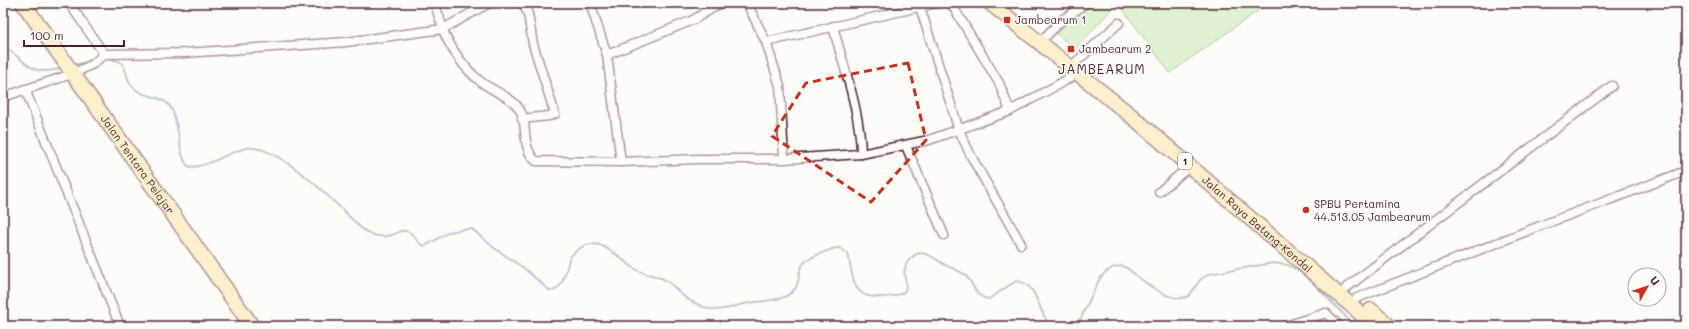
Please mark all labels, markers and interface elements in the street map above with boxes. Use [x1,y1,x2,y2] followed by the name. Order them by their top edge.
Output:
[1015,12,1086,27] place label: Jambearum 1
[1002,15,1012,25] marker: Jambearum 1
[24,22,124,48] scale bar
[30,27,64,43] text: 100 m
[1079,41,1151,56] place label: Jambearum 2
[1066,44,1076,54] marker: Jambearum 2
[1058,60,1146,77] district label: JAMBEARUM
[98,112,178,217] street label: Jalan Tentara Pelajar
[1178,153,1192,169] road number: 1
[1199,172,1316,276] street label: Jalan Raya Batang-Kendal
[1314,196,1431,224] place label: SPBU Pertamina 44.513.05 Jambearum
[1301,205,1311,215] marker: SPBU Pertamina 44.513.05 Jambearum
[1627,267,1667,307] north arrow
[1647,273,1663,288] text: U

